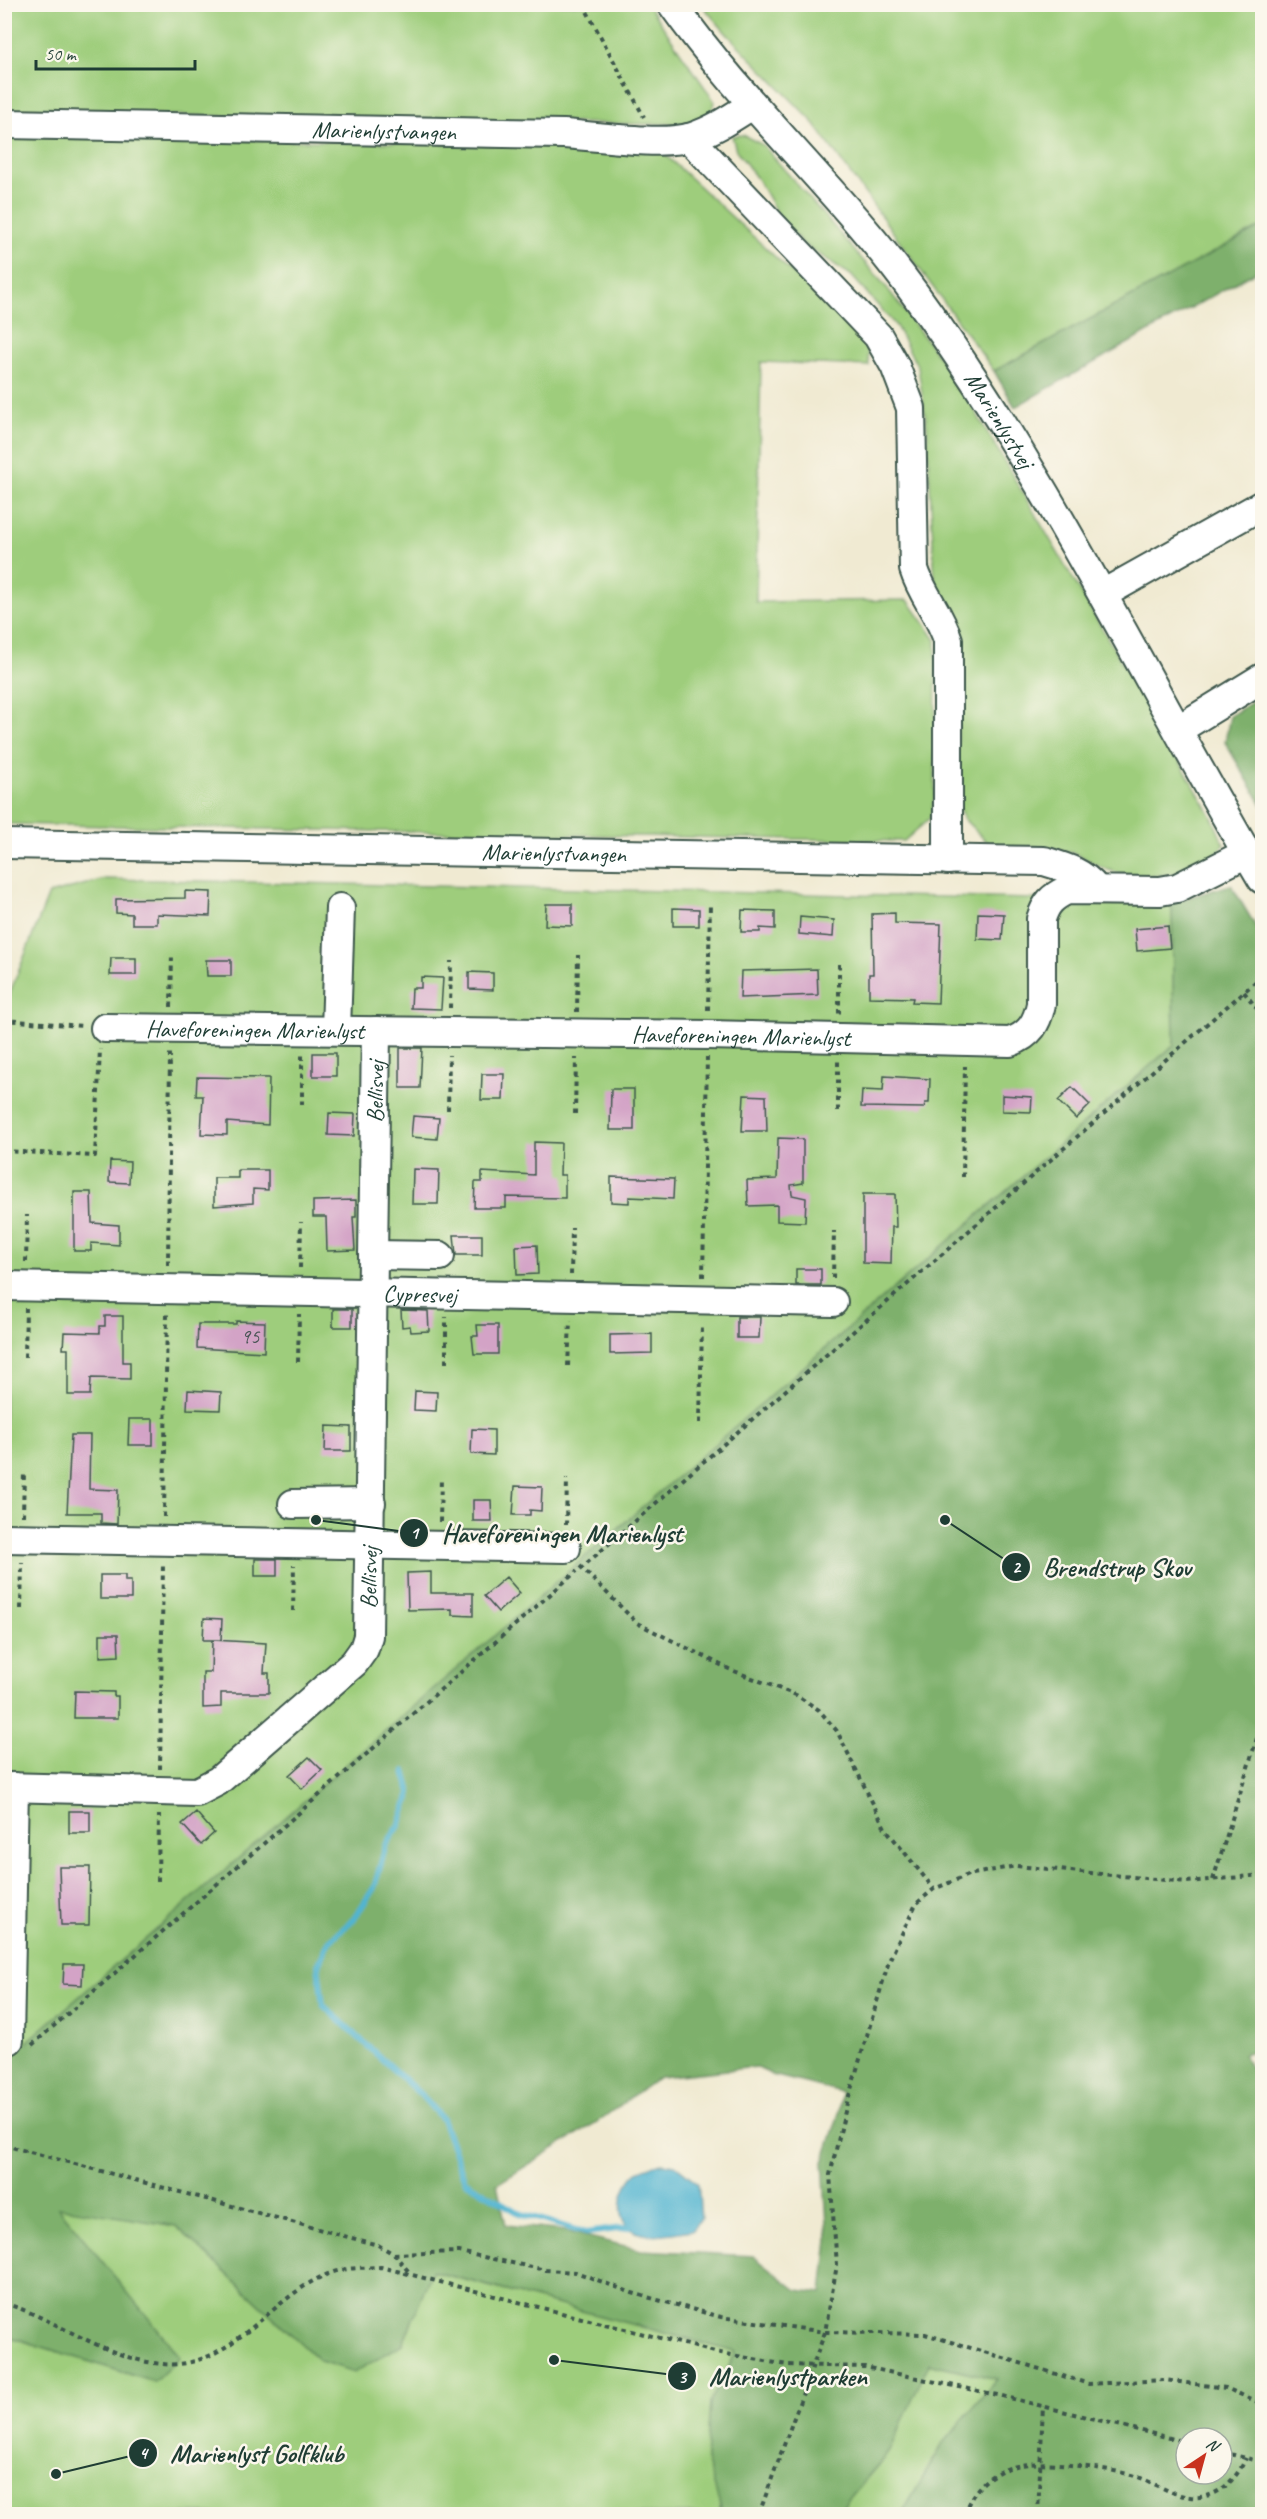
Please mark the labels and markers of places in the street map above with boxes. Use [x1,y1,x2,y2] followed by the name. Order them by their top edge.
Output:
[399,1511,694,1555] callout: Haveforeningen Marienlyst
[1001,1545,1203,1589] callout: Brendstrup Skov
[667,2354,879,2398] callout: Marienlystparken
[128,2431,355,2475] callout: Marienlyst Golfklub

